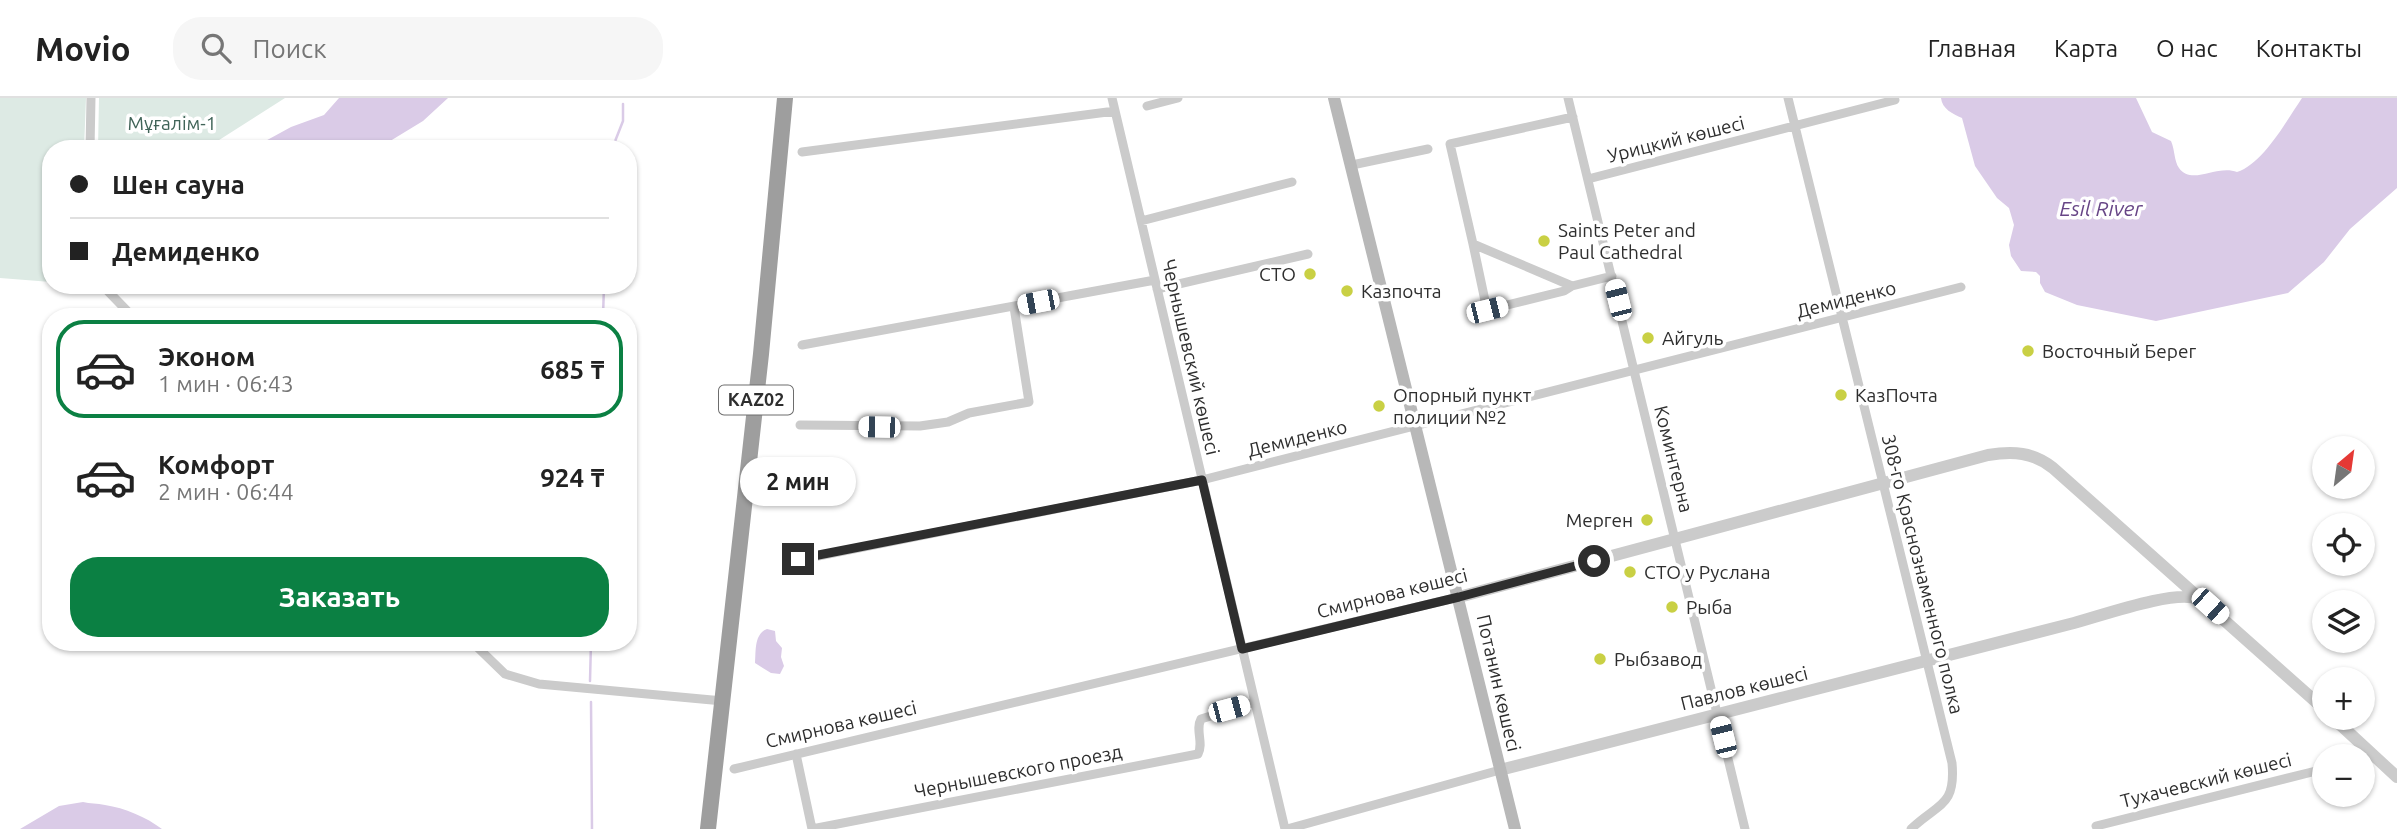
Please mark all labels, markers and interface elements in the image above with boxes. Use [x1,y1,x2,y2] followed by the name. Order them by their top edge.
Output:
[173,17,663,80] search box
[197,29,235,67] icon: search
[35,30,131,67] text: Movio
[253,34,327,63] text: Поиск
[1928,35,2016,62] text: Главная
[2054,35,2118,62] text: Карта
[2156,35,2218,62] text: О нас
[2256,35,2362,62] text: Контакты
[1605,111,1747,167] street label: Урицкий көшесі
[127,112,217,134] park label: Мұғалім-1
[112,170,245,199] text: Шен сауна
[2060,196,2143,220] water label: Esil River
[1558,219,1696,263] place label: Saints Peter and Paul Cathedral
[1536,233,1552,249] marker: Saints Peter and Paul Cathedral
[112,237,260,266] text: Демиденко
[1158,257,1224,457] street label: Чернышевский көшесі
[1259,263,1296,285] place label: СТО
[1302,266,1318,282] marker: СТО
[1794,276,1898,322] street label: Демиденко
[1603,277,1634,323] car
[1361,280,1442,302] place label: Казпочта
[1339,283,1355,299] marker: Казпочта
[1016,288,1061,316] car
[1465,295,1510,325] car
[1662,327,1724,349] place label: Айгуль
[1640,330,1656,346] marker: Айгуль
[74,338,137,401] icon: car
[2042,340,2196,362] place label: Восточный Берег
[158,342,255,371] text: Эконом
[2020,343,2036,359] marker: Восточный Берег
[540,355,605,384] text: 685 ₸
[158,371,294,396] text: 1 мин · 06:43
[1393,384,1532,428] place label: Опорный пункт полиции №2
[1855,384,1938,406] place label: КазПочта
[719,386,793,414] road number: KAZ02
[1833,387,1849,403] marker: КазПочта
[1371,398,1387,414] marker: Опорный пункт полиции №2
[1650,403,1698,515] street label: Коминтерна
[1245,415,1349,461] street label: Демиденко
[858,416,901,438] car
[1878,432,1968,716] street label: 308-го Краснознаменного полка
[2312,436,2375,499] north arrow
[2312,436,2375,807] map controls
[74,446,137,509] icon: car
[158,450,274,479] text: Комфорт
[740,458,856,506] callout: 2 мин
[540,463,605,492] text: 924 ₸
[766,469,830,494] text: 2 мин
[158,479,294,504] text: 2 мин · 06:44
[1566,509,1633,531] place label: Мерген
[1639,512,1655,528] marker: Мерген
[2312,513,2375,576] button: locate
[782,543,814,575] route end
[1578,545,1610,577] route start
[70,557,609,637] button: Заказать
[1644,561,1770,583] place label: СТО у Руслана
[1314,564,1470,622] street label: Смирнова көшесі
[1622,564,1638,580] marker: СТО у Руслана
[2188,584,2233,628] car
[2312,590,2375,653] button: layers
[1686,596,1732,618] place label: Рыба
[1664,599,1680,615] marker: Рыба
[1473,612,1525,754] street label: Потанин көшесі
[1614,648,1702,670] place label: Рыбзавод
[1592,651,1608,667] marker: Рыбзавод
[1678,662,1810,714] street label: Павлов көшесі
[2312,667,2375,730] button: +
[1206,693,1253,725] car
[763,696,919,752] street label: Смирнова көшесі
[1708,714,1739,760] car
[912,740,1124,802] street label: Чернышевского проезд
[2312,744,2375,807] button: −
[2118,748,2294,812] street label: Тухачевский көшесі

